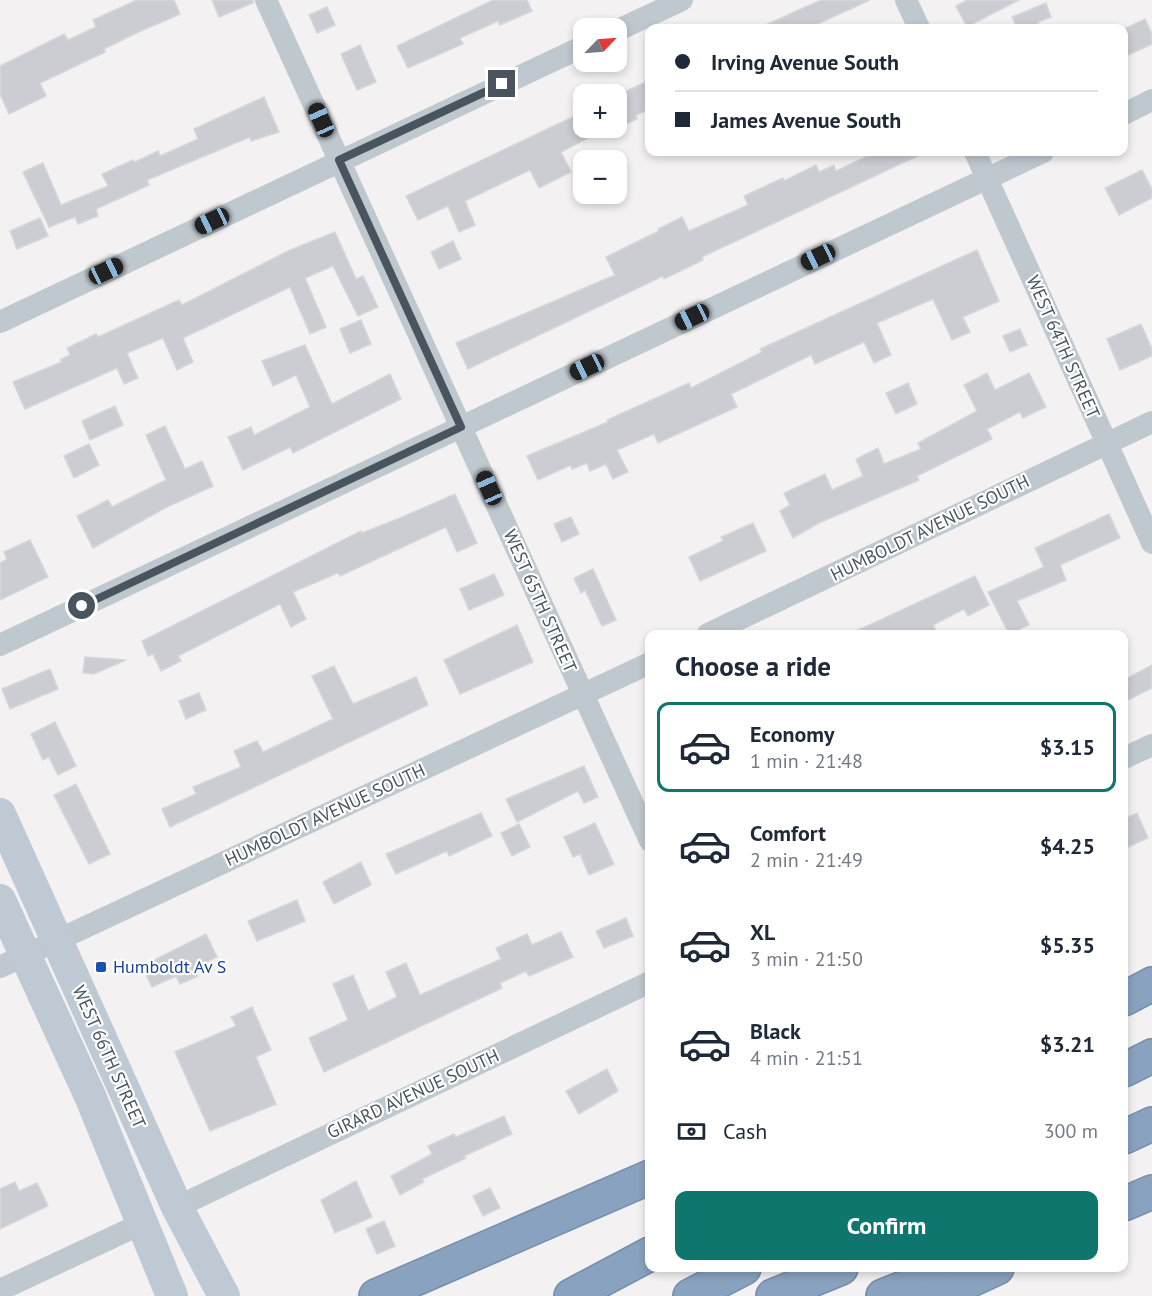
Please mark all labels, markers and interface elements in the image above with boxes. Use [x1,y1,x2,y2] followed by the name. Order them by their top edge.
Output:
[573,18,627,72] north arrow
[573,18,627,204] map controls
[711,48,899,76] text: Irving Avenue South
[488,70,515,97] route end
[573,84,627,138] button: +
[305,100,337,140] car
[711,106,901,134] text: James Avenue South
[573,150,627,204] button: −
[192,205,232,237] car
[798,241,838,273] car
[86,255,126,287] car
[1022,272,1105,422] street label: WEST 64TH STREET
[672,301,712,333] car
[567,351,607,383] car
[473,468,505,508] car
[827,469,1033,586] street label: HUMBOLDT AVENUE SOUTH
[499,526,582,676] street label: WEST 65TH STREET
[68,592,95,619] route start
[675,649,831,683] text: Choose a ride
[678,720,732,774] icon: car
[750,720,834,748] text: Economy
[1040,733,1095,761] text: $3.15
[750,748,863,774] text: 1 min · 21:48
[221,758,429,871] street label: HUMBOLDT AVENUE SOUTH
[678,819,732,873] icon: car
[750,819,826,847] text: Comfort
[1040,832,1095,860] text: $4.25
[750,847,863,873] text: 2 min · 21:49
[678,918,732,972] icon: car
[750,918,775,946] text: XL
[1040,931,1095,959] text: $5.35
[750,946,863,972] text: 3 min · 21:50
[113,955,226,978] place label: Humboldt Av S
[94,960,108,974] marker: Humboldt Av S
[68,982,151,1132] street label: WEST 66TH STREET
[678,1017,732,1071] icon: car
[750,1017,801,1045] text: Black
[1040,1030,1095,1058] text: $3.21
[323,1044,503,1144] street label: GIRARD AVENUE SOUTH
[750,1045,863,1071] text: 4 min · 21:51
[675,1115,708,1148] icon: cash
[723,1117,767,1145] text: Cash
[1044,1118,1098,1144] text: 300 m
[675,1191,1098,1260] button: Confirm

